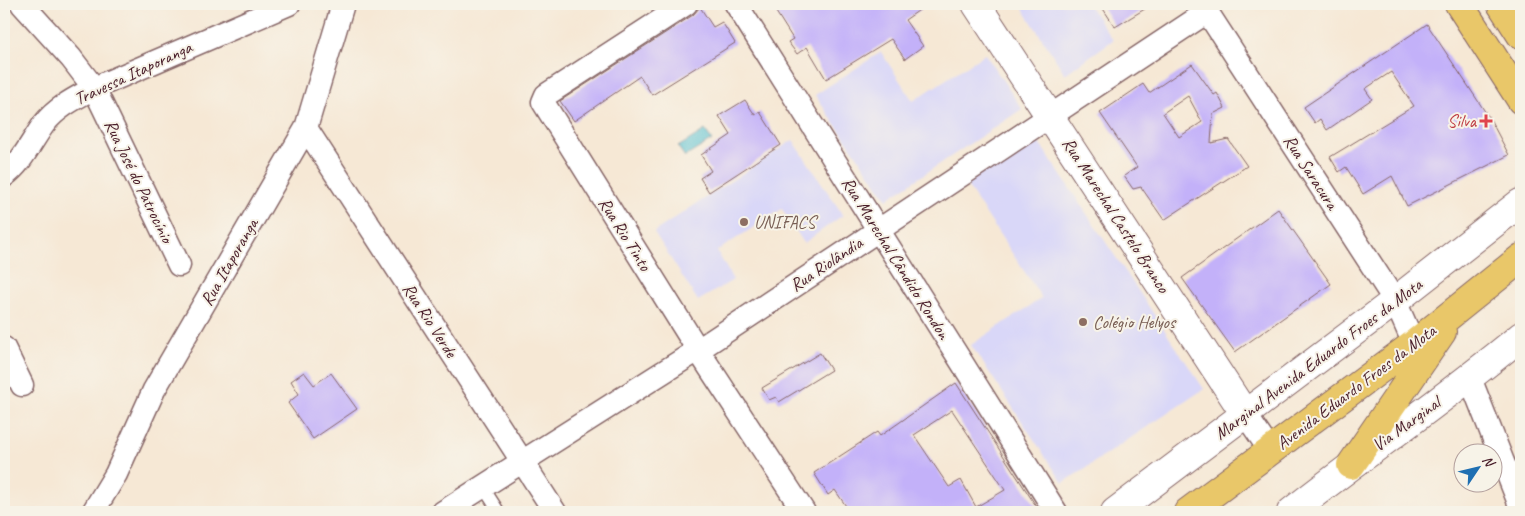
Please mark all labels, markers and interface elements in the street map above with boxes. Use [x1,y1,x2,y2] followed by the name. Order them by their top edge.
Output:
[71,36,196,110] street label: Travessa Itaporanga
[1447,110,1478,132] place label: Silva
[1480,115,1492,127] marker: Silva
[100,116,179,248] street label: Rua José do Patrocínio
[1279,131,1344,215] street label: Rua Saracura
[1057,133,1175,298] street label: Rua Marechal Castelo Branco
[837,173,955,344] street label: Rua Marechal Cândido Rondon
[594,193,657,276] street label: Rua Rio Tinto
[754,211,818,233] place label: UNIFACS
[195,213,264,309] street label: Rua Itaporanga
[738,216,750,228] marker: UNIFACS
[786,231,868,296] street label: Rua Riolândia
[1210,274,1426,444] street label: Marginal Avenida Eduardo Froes da Mota
[398,279,463,362] street label: Rua Rio Verde
[1093,311,1177,333] place label: Colégio Helyos
[1077,316,1089,328] marker: Colégio Helyos
[1272,320,1440,454] street label: Avenida Eduardo Froes da Mota
[1368,390,1447,456] street label: Via Marginal
[1452,444,1502,494] north arrow
[1479,452,1499,471] text: N

